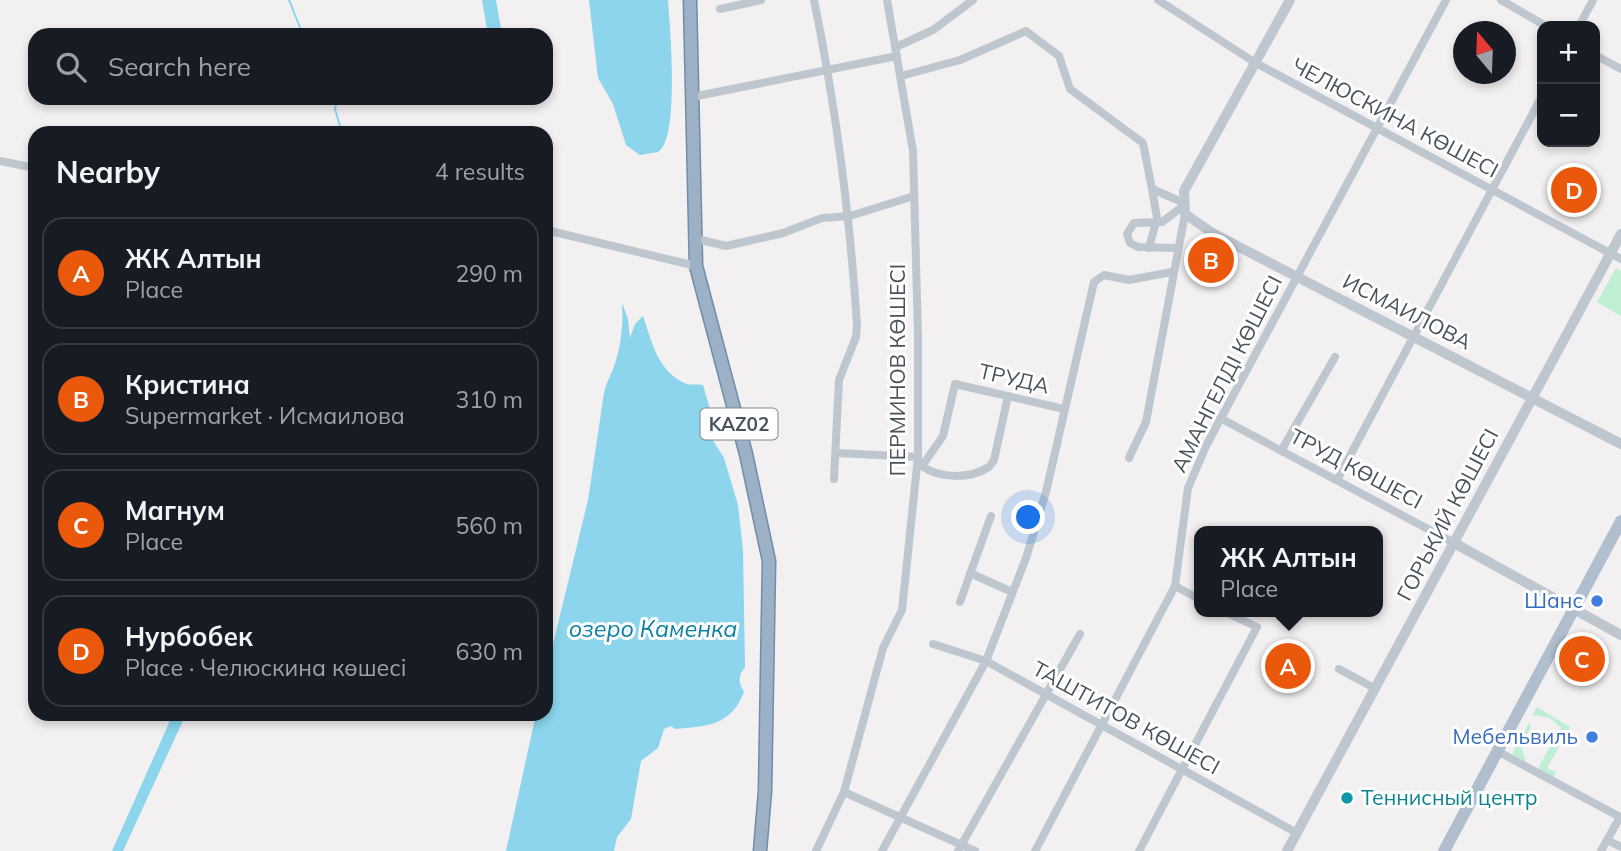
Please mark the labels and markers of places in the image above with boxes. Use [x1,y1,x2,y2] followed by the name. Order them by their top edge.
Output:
[1551,164,1597,216] pin: D
[1188,234,1234,286] pin: B
[1524,587,1583,613] place label: Шанс
[1589,593,1605,609] marker: Шанс
[1559,633,1605,685] pin: C
[1265,640,1311,692] pin: A
[1453,723,1578,749] place label: Мебельвиль
[1584,729,1600,745] marker: Мебельвиль
[1361,784,1537,810] place label: Теннисный центр
[1339,790,1355,806] marker: Теннисный центр

